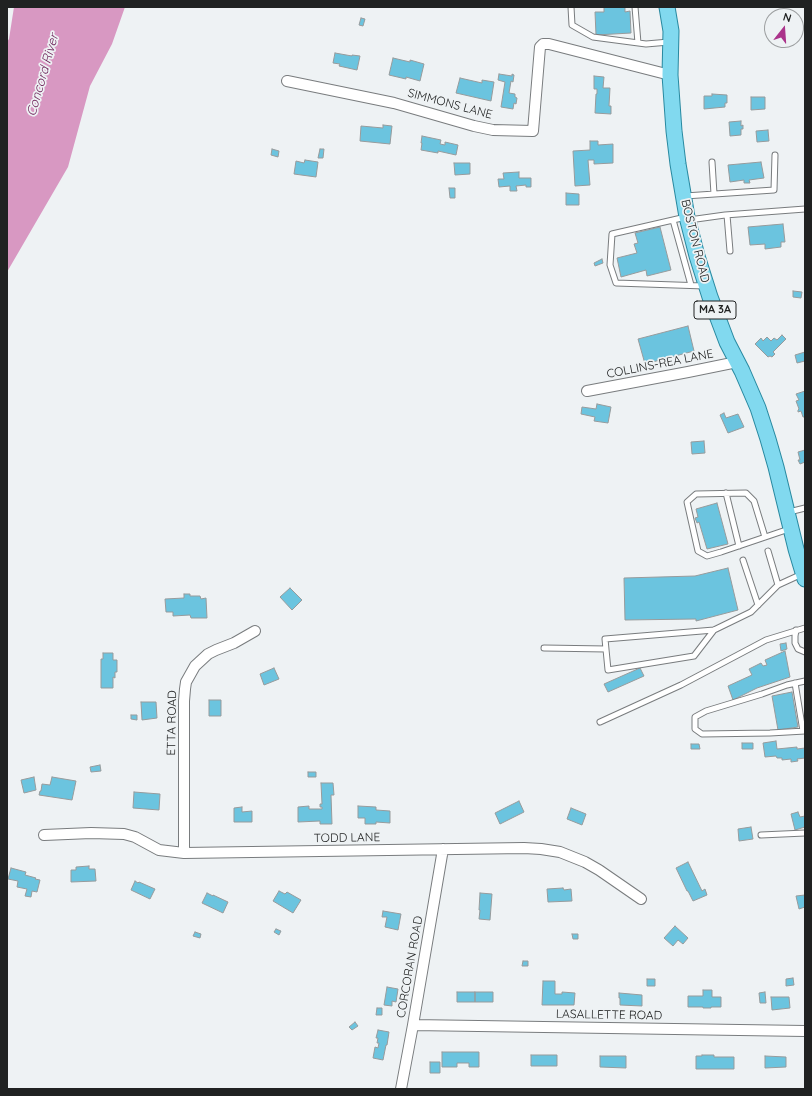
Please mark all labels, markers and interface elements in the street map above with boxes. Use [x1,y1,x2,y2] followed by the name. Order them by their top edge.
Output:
[764,8,804,48] north arrow
[781,10,793,25] text: N
[24,32,62,118] water label: Concord River
[406,86,494,122] street label: SIMMONS LANE
[678,198,712,284] street label: BOSTON ROAD
[694,301,736,319] road number: MA 3A
[605,347,715,381] street label: COLLINS-REA LANE
[164,690,180,756] street label: ETTA ROAD
[314,830,380,846] street label: TODD LANE
[394,915,426,1019] street label: CORCORAN ROAD
[556,1007,662,1023] street label: LASALLETTE ROAD

